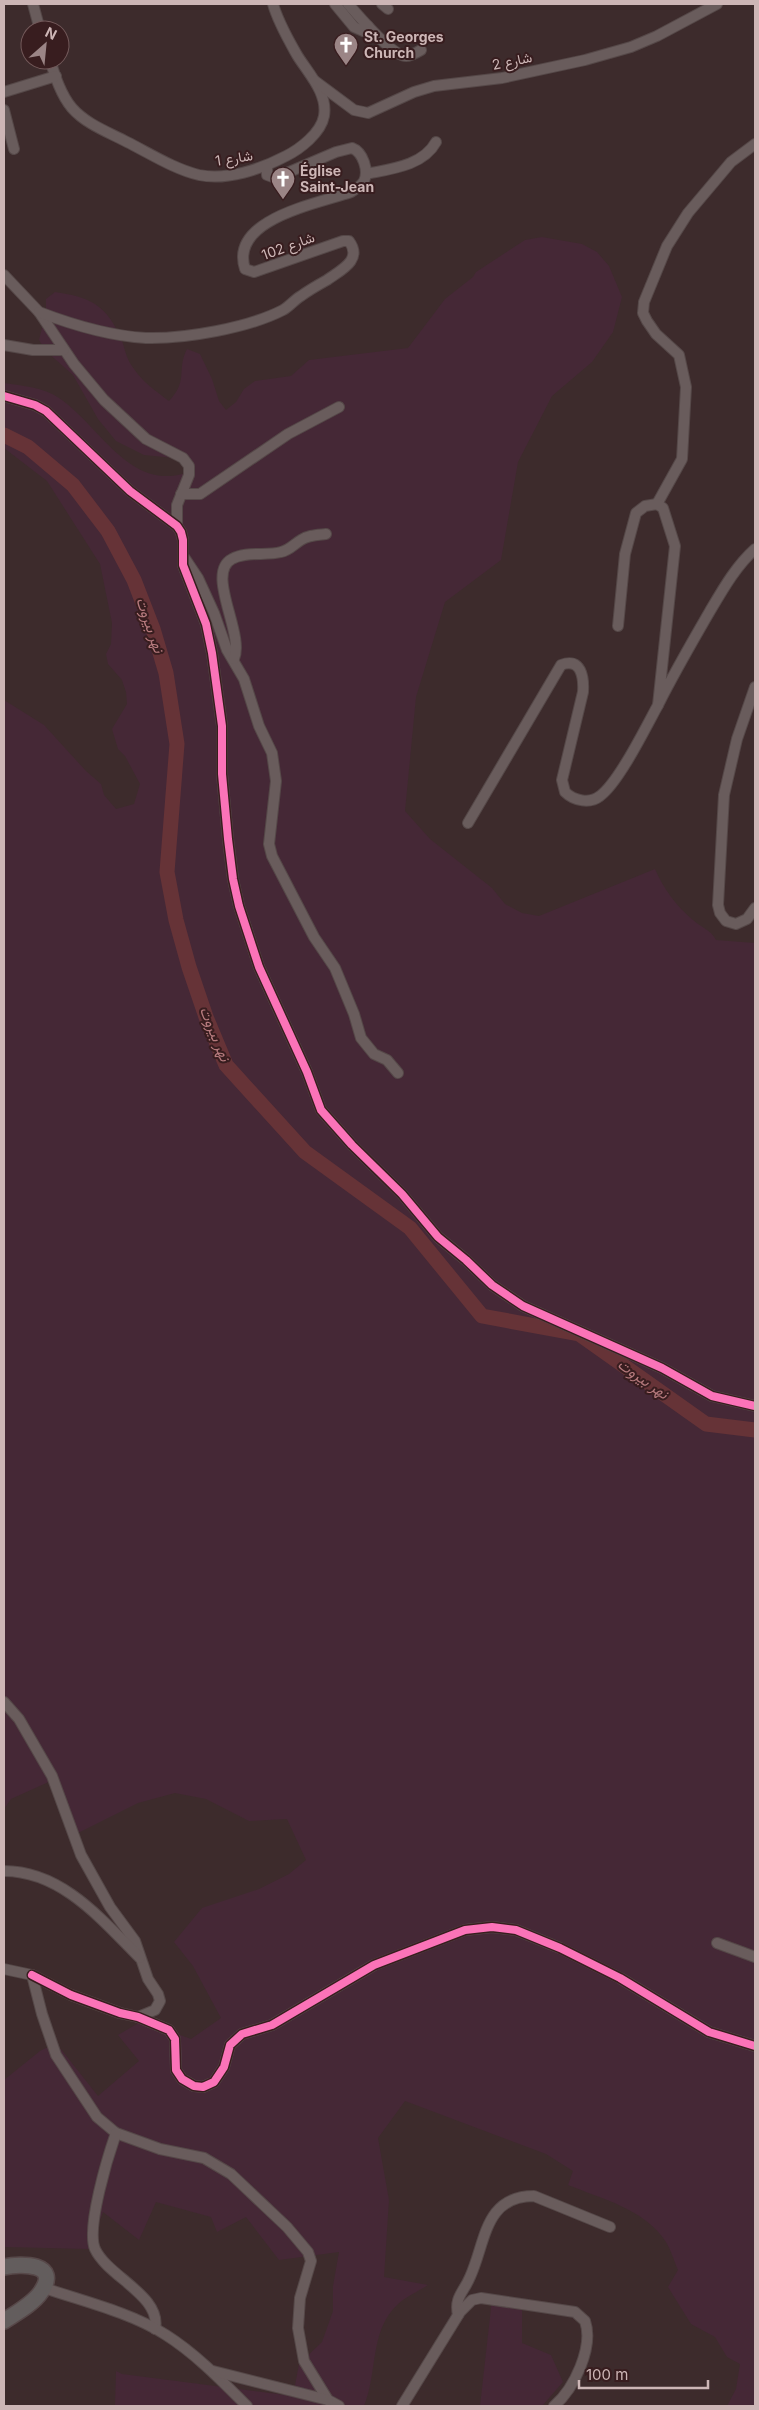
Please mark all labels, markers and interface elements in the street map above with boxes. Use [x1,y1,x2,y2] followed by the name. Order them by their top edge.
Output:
[20,20,70,70] north arrow
[43,23,60,43] text: N
[364,28,444,61] place label: St. Georges Church
[333,32,359,66] church icon: St. Georges Church
[490,48,534,76] street label: شارع 2
[214,146,254,172] street label: شارع 1
[300,161,374,195] place label: Église Saint-Jean
[270,166,296,200] church icon: Église Saint-Jean
[259,228,318,266] street label: شارع 102
[132,595,169,656] water label: نهر بيروت
[196,1004,235,1065] water label: نهر بيروت
[614,1354,673,1403] water label: نهر بيروت
[579,2358,708,2390] scale bar
[586,2365,628,2384] text: 100 m

